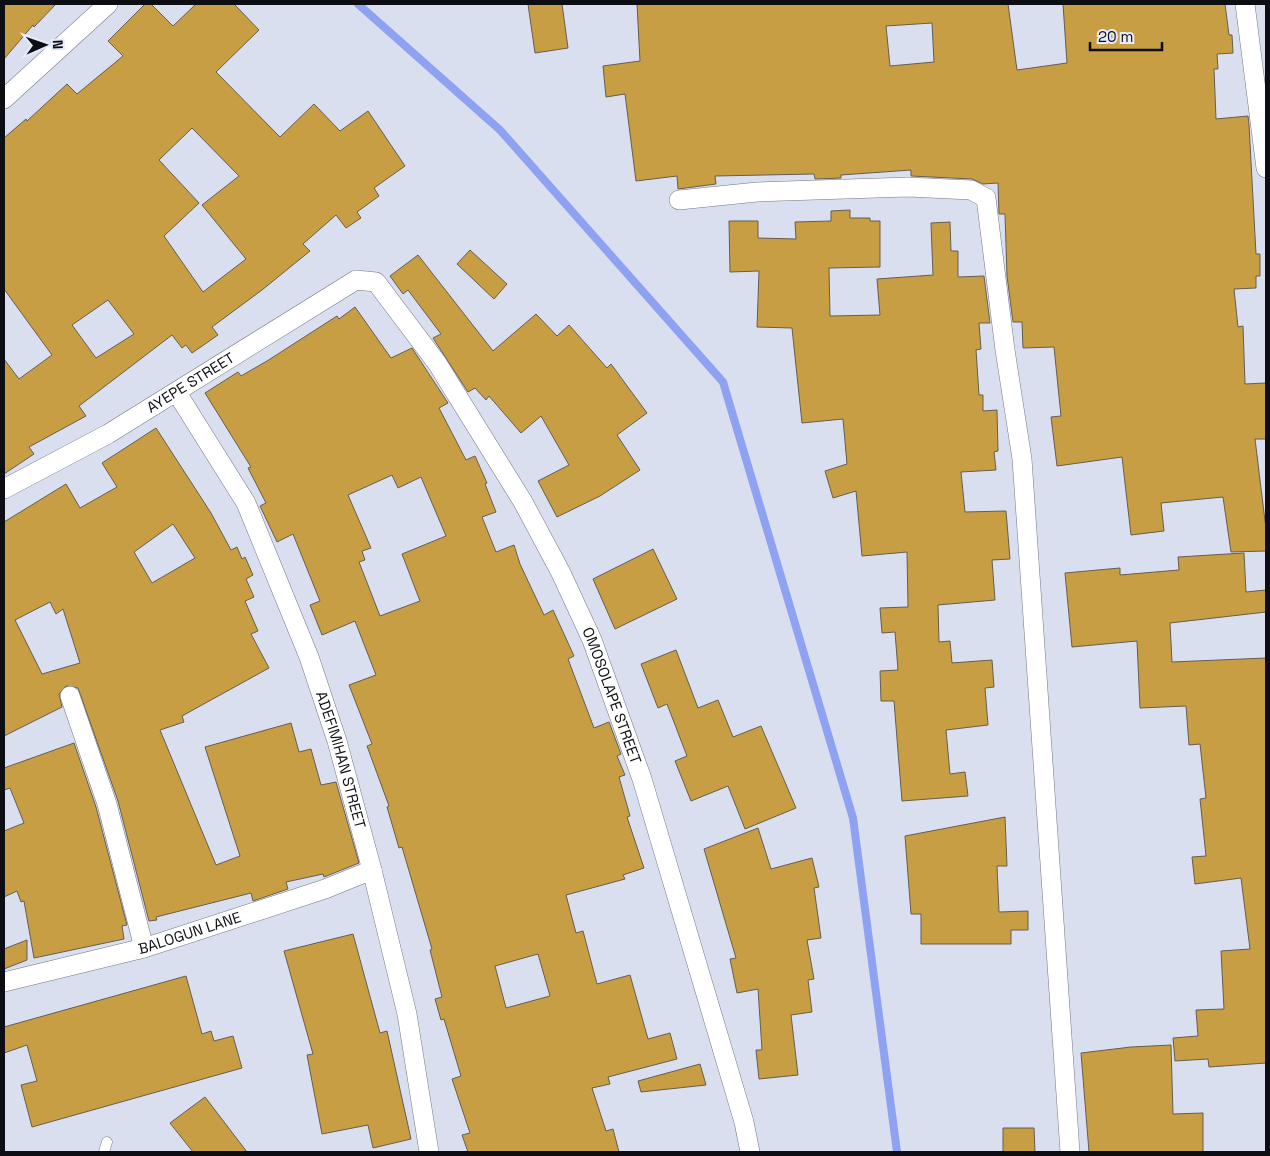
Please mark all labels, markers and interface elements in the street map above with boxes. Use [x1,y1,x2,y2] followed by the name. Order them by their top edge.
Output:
[20,20,70,70] north arrow
[1090,20,1162,52] scale bar
[1098,27,1133,46] text: 20 m
[49,40,67,50] text: N
[143,348,238,417] street label: AYEPE STREET
[578,624,646,767] street label: OMOSOLAPE STREET
[312,689,370,831] street label: ADEFIMIHAN STREET
[136,907,243,958] street label: BALOGUN LANE

